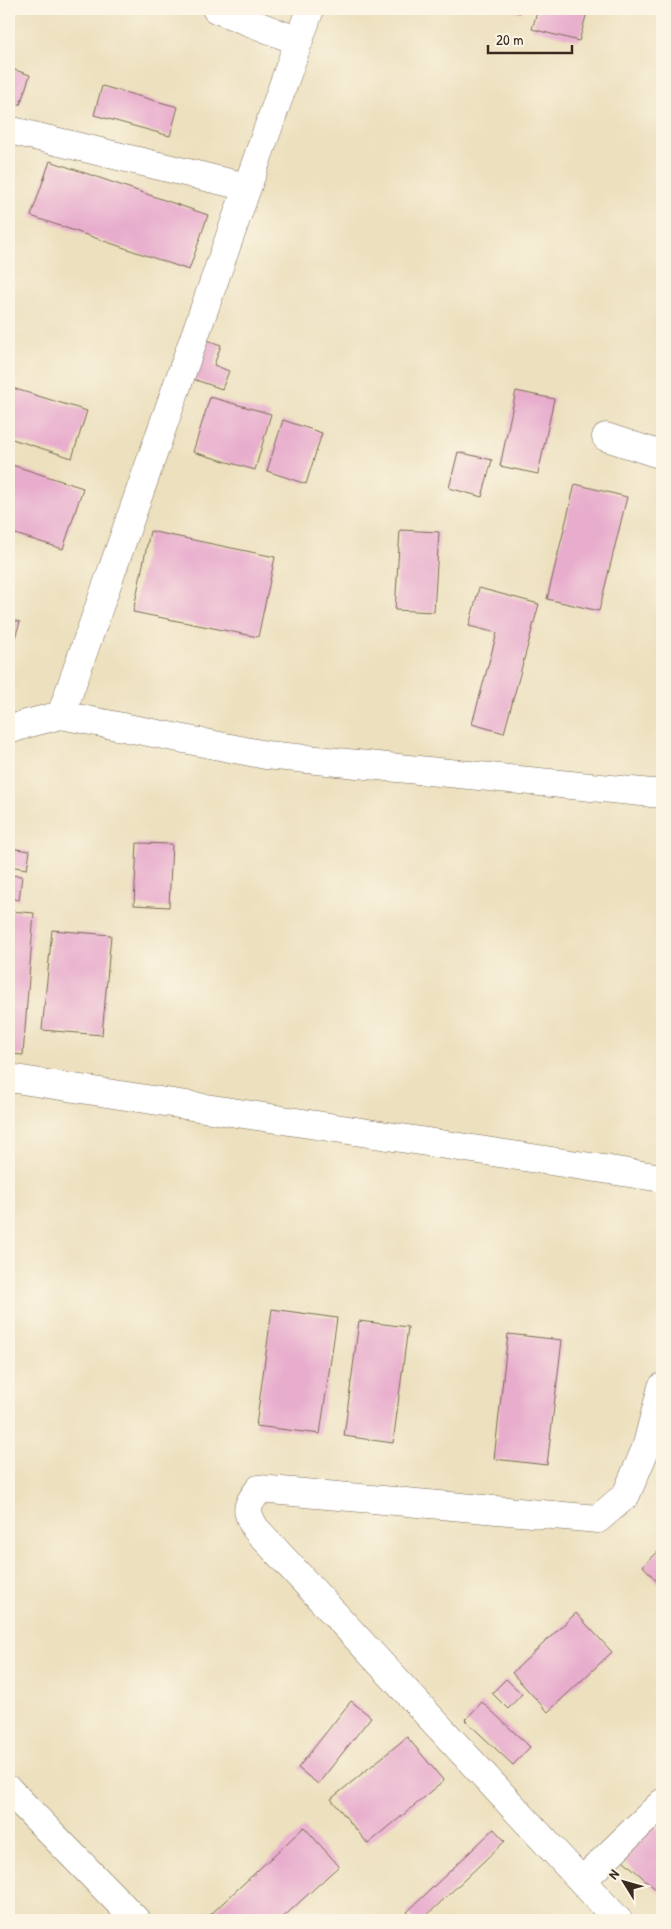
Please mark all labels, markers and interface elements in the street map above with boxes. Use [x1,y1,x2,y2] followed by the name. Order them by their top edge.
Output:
[488,22,572,54] scale bar
[496,29,523,50] text: 20 m
[598,1856,648,1906] north arrow
[603,1865,623,1883] text: N

